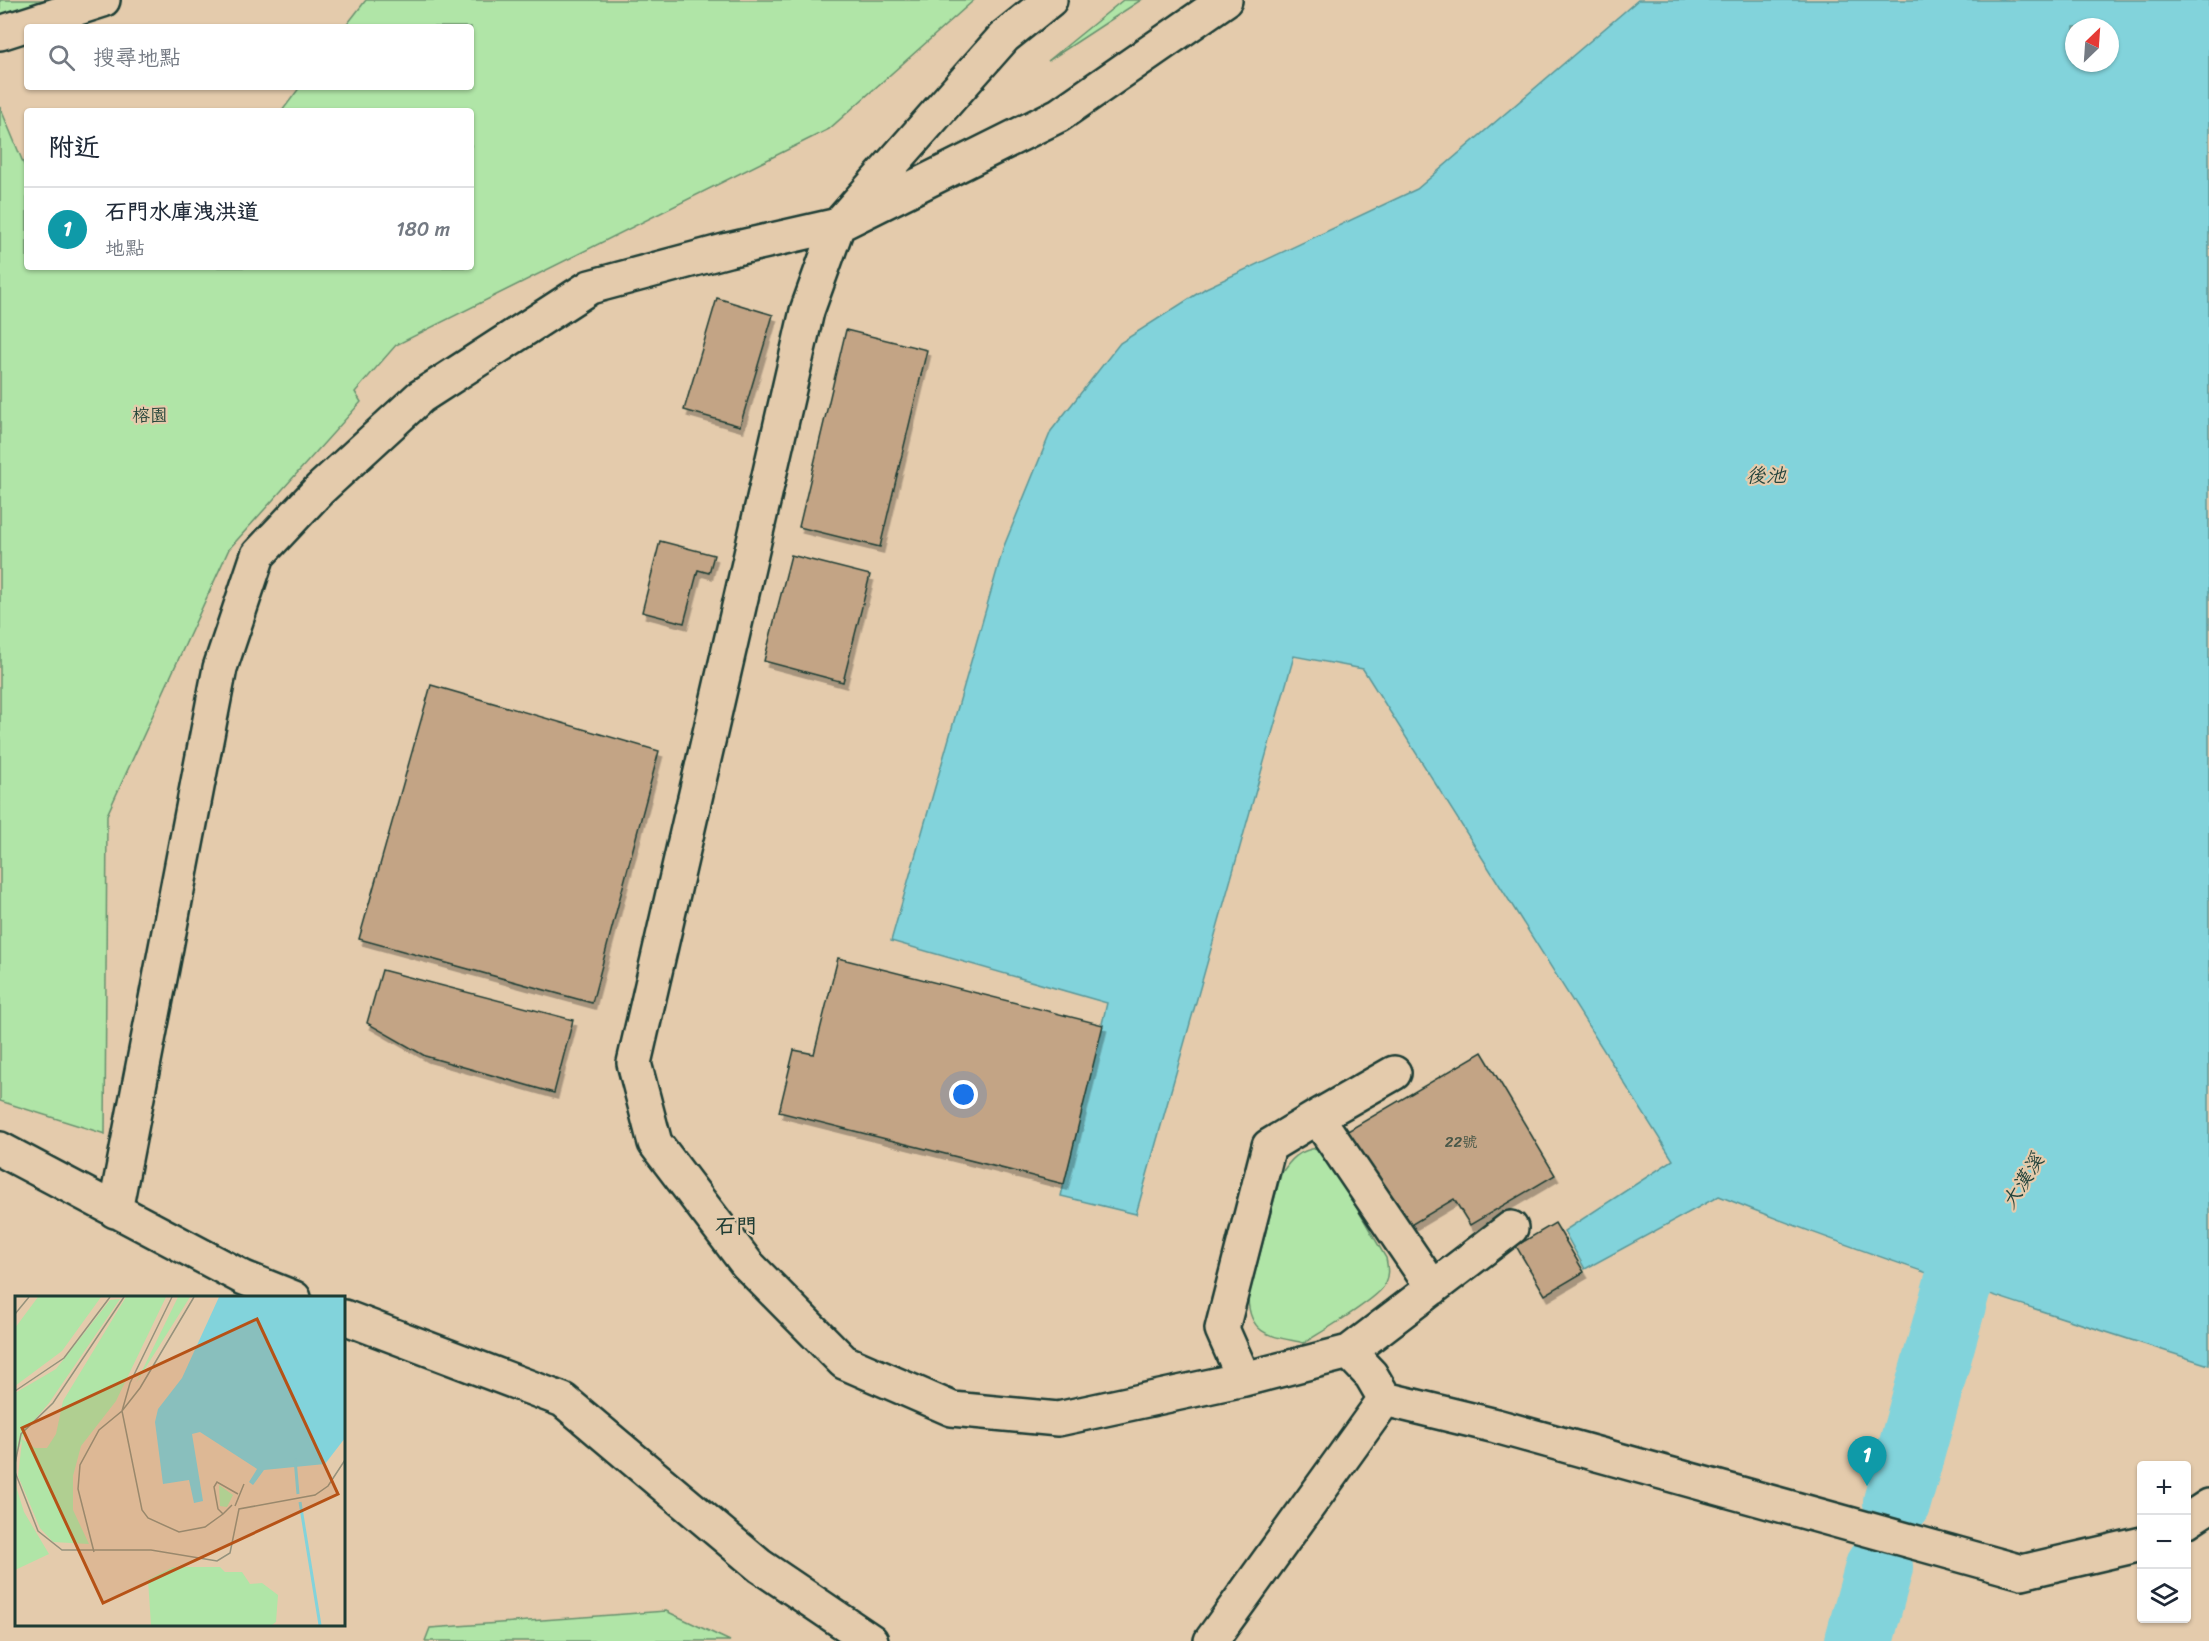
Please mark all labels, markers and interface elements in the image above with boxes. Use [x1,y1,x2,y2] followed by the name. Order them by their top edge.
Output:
[2065,18,2119,72] north arrow
[24,24,474,90] search box
[93,38,181,77] text: 搜尋地點
[45,41,78,74] icon: search
[48,124,100,170] text: 附近
[105,192,259,231] text: 石門水庫洩洪道
[63,212,72,247] text: 1
[396,212,450,247] text: 180 m
[105,231,145,266] text: 地點
[132,399,168,431] park label: 榕園
[1746,458,1787,493] water label: 後池
[949,1080,978,1109] your location
[1445,1129,1477,1155] house number: 22號
[1992,1145,2054,1216] water label: 大漢溪
[715,1207,757,1245] district label: 石門
[15,1296,345,1626] inset map
[1848,1436,1886,1486] pin: 1
[2137,1461,2191,1623] map controls
[2137,1461,2191,1515] button: +
[2137,1515,2191,1569] button: −
[2137,1569,2191,1623] button: layers

